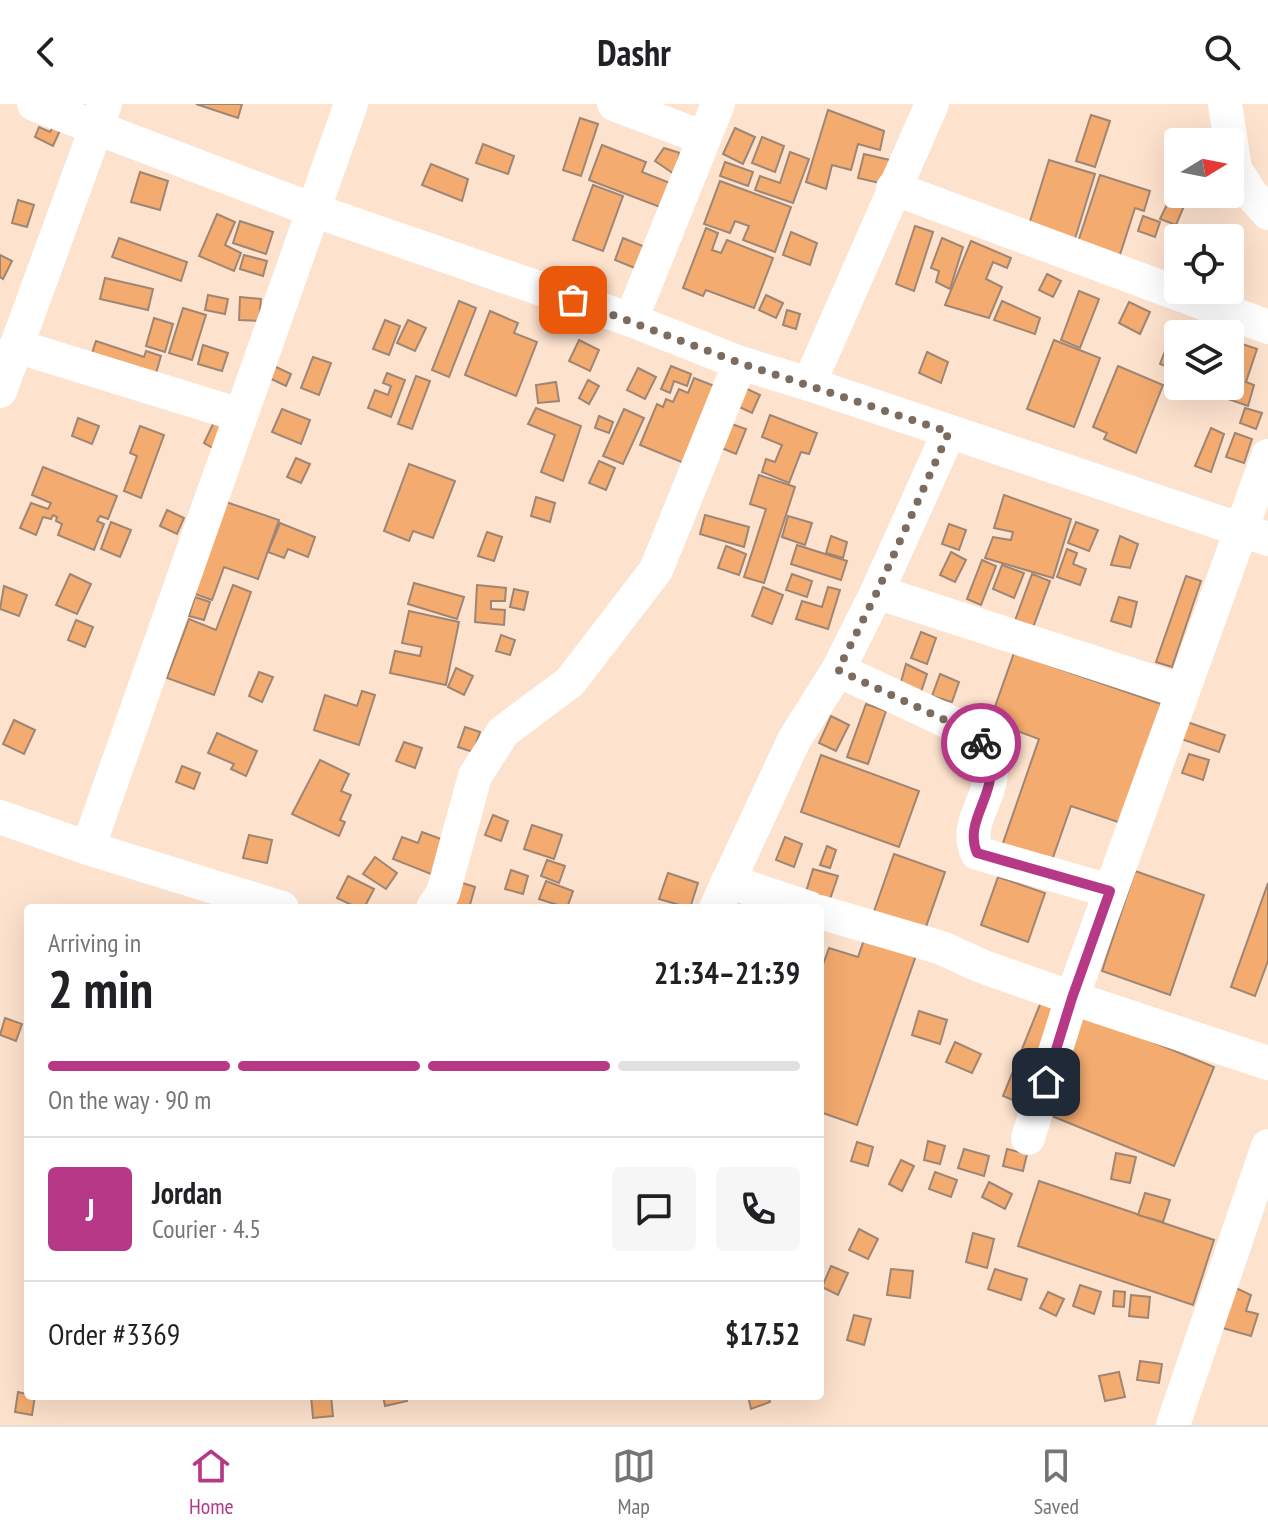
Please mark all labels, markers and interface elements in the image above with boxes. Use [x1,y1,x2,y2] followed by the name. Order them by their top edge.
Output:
[597,29,671,76] text: Dashr
[24,30,68,74] icon: back
[1200,30,1244,74] icon: search
[1164,128,1244,208] north arrow
[1164,128,1244,400] map controls
[1164,224,1244,304] button: locate
[539,266,607,334] pin
[551,278,595,322] icon: bag
[1164,320,1244,400] button: layers
[941,703,1021,783] courier
[959,721,1003,765] icon: bike
[48,926,141,959] text: Arriving in
[654,953,800,992] text: 21:34–21:39
[48,955,153,1022] text: 2 min
[1012,1048,1080,1116] pin
[1024,1060,1068,1104] icon: home
[48,1083,211,1116] text: On the way · 90 m
[612,1167,696,1251] button: chat
[716,1167,800,1251] button: phone
[152,1173,222,1212] text: Jordan
[86,1190,94,1229] text: J
[152,1212,261,1245] text: Courier · 4.5
[48,1314,180,1353] text: Order #3369
[725,1314,800,1353] text: $17.52
[189,1444,234,1520] tab: Home
[612,1444,656,1520] tab: Map
[1034,1444,1079,1520] tab: Saved

